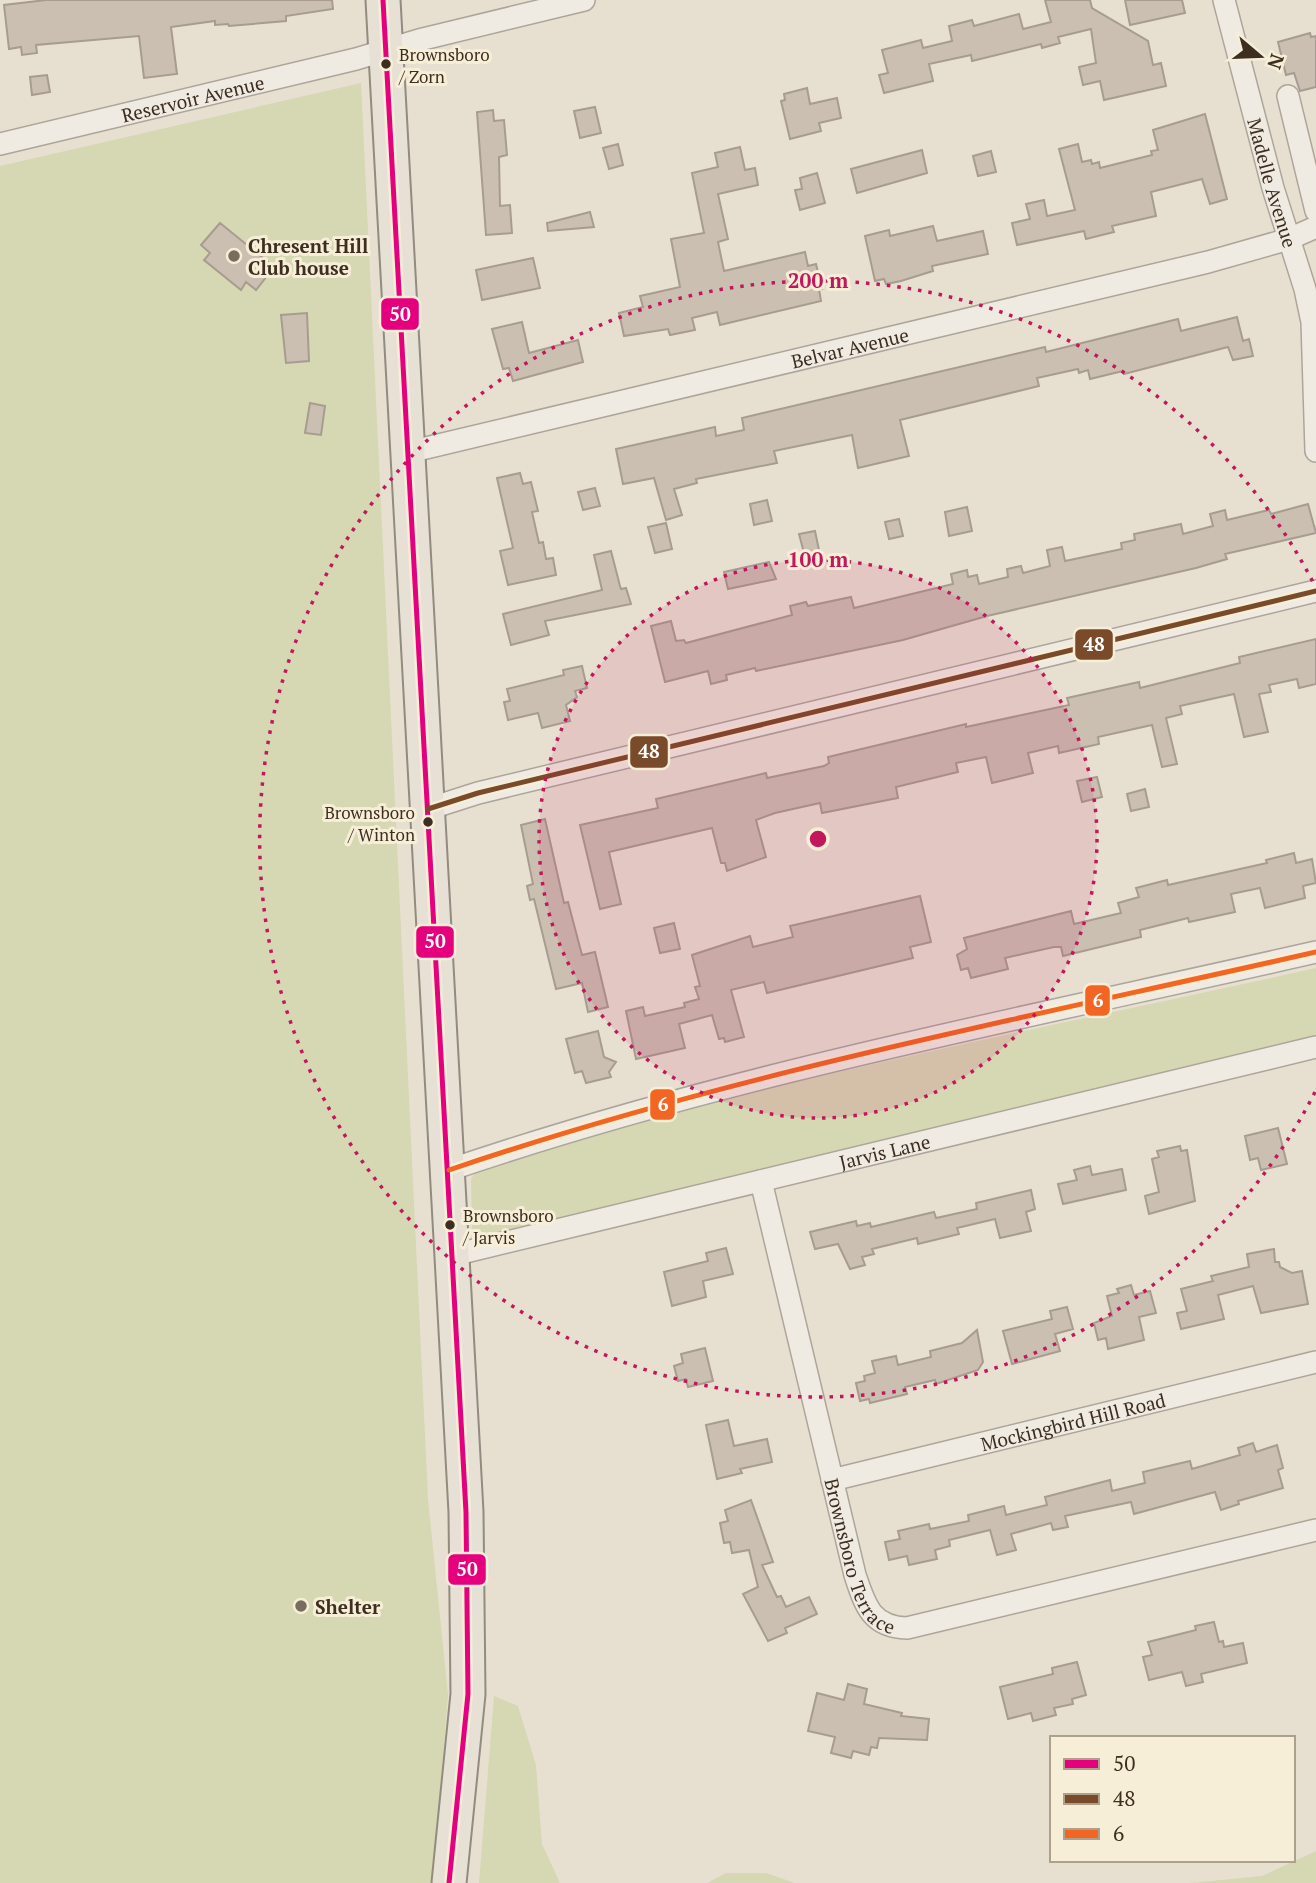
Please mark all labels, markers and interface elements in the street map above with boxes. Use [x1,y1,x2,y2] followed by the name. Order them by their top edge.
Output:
[1225,21,1295,91] north arrow
[398,43,490,88] place label: Brownsboro / Zorn
[1262,51,1291,73] text: N
[379,57,393,71] marker: Brownsboro / Zorn
[119,69,267,127] street label: Reservoir Avenue
[1243,115,1304,250] street label: Madelle Avenue
[248,233,368,280] place label: Chresent Hill Club house
[226,248,242,264] marker: Chresent Hill Club house
[788,266,849,294] text: 200 m
[380,297,420,331] line badge: 50
[389,301,411,326] text: 50
[788,321,911,373] street label: Belvar Avenue
[788,545,849,573] text: 100 m
[1074,628,1114,661] line badge: 48
[1083,631,1105,656] text: 48
[629,735,669,769] line badge: 48
[638,738,660,763] text: 48
[324,801,415,846] place label: Brownsboro / Winton
[421,815,435,829] marker: Brownsboro / Winton
[806,827,830,851] centre of rings
[415,925,455,959] line badge: 50
[424,928,446,953] text: 50
[1084,984,1111,1017] line badge: 6
[1093,987,1104,1012] text: 6
[649,1088,676,1121] line badge: 6
[658,1091,669,1116] text: 6
[837,1128,933,1174] street label: Jarvis Lane
[462,1204,554,1249] place label: Brownsboro / Jarvis
[443,1218,457,1232] marker: Brownsboro / Jarvis
[978,1387,1168,1456] street label: Mockingbird Hill Road
[820,1476,898,1639] street label: Brownsboro Terrace
[447,1553,487,1586] line badge: 50
[456,1556,478,1581] text: 50
[315,1594,381,1619] place label: Shelter
[293,1598,309,1614] marker: Shelter
[1050,1736,1295,1862] legend
[1113,1749,1135,1777] text: 50
[1113,1784,1135,1812] text: 48
[1113,1819,1124,1847] text: 6

